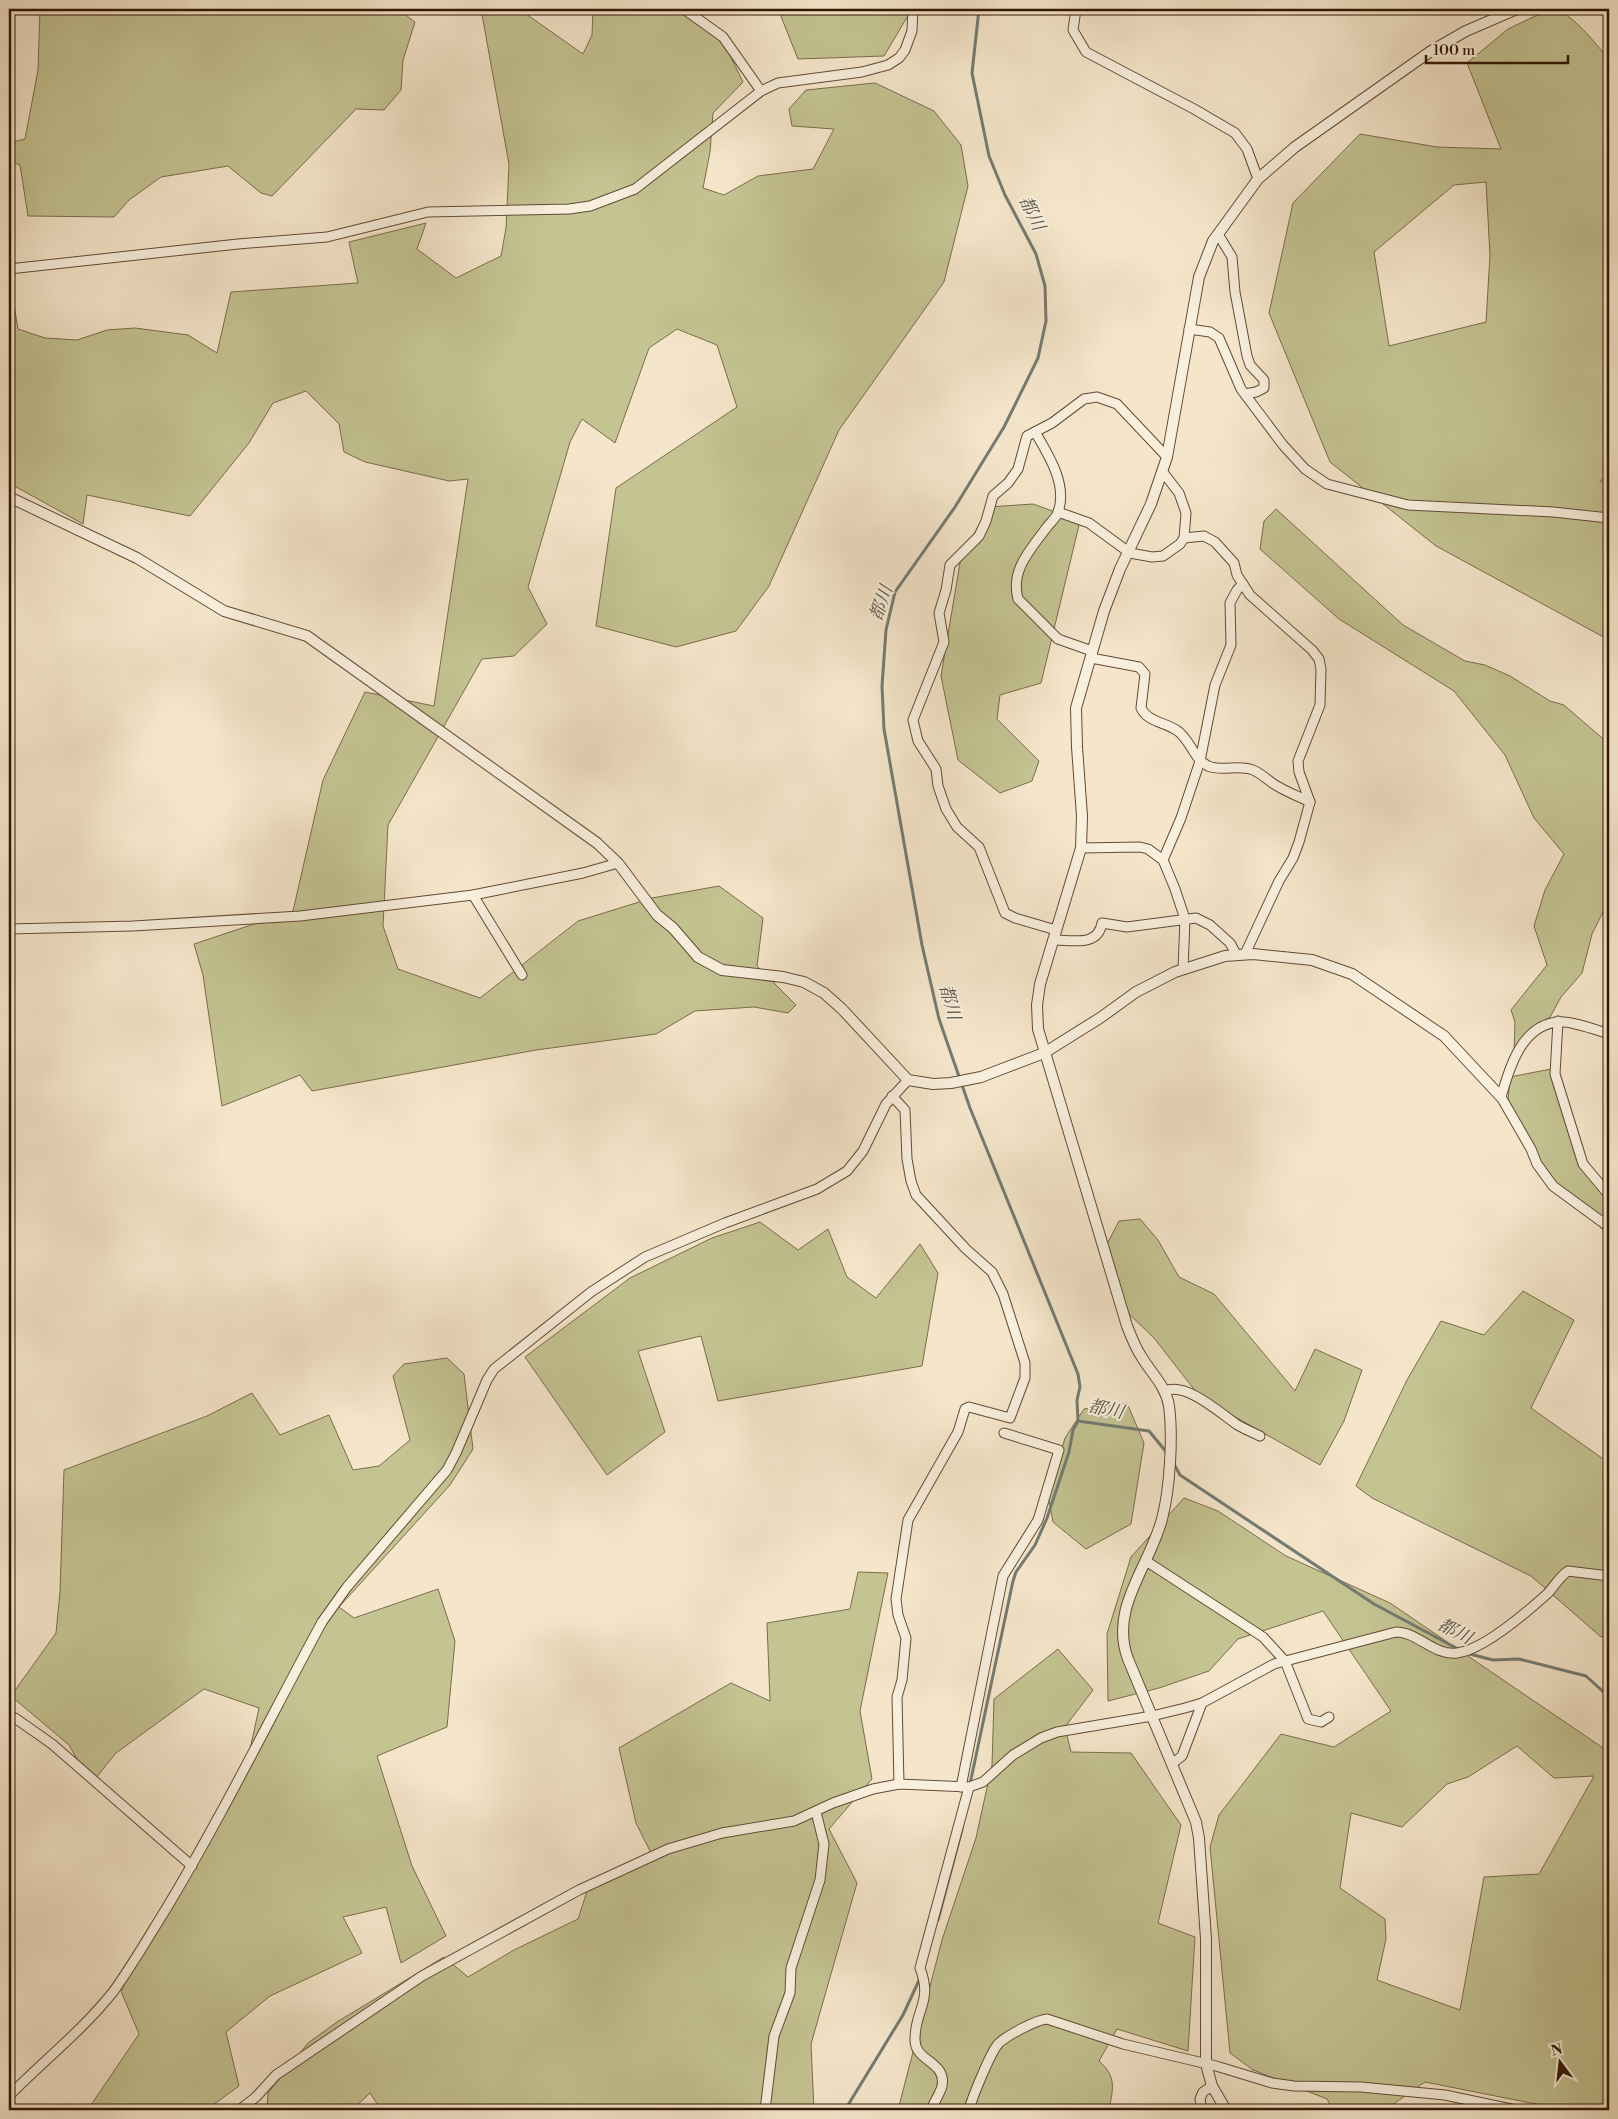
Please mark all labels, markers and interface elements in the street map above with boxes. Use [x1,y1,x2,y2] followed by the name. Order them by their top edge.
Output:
[1426,32,1568,64] scale bar
[1433,41,1475,60] text: 100 m
[1013,192,1051,236] water label: 都川
[865,581,899,624] water label: 都川
[934,982,966,1024] water label: 都川
[1086,1394,1128,1425] water label: 都川
[1434,1613,1478,1651] water label: 都川
[1536,2036,1586,2086] north arrow
[1549,2040,1565,2061] text: N

